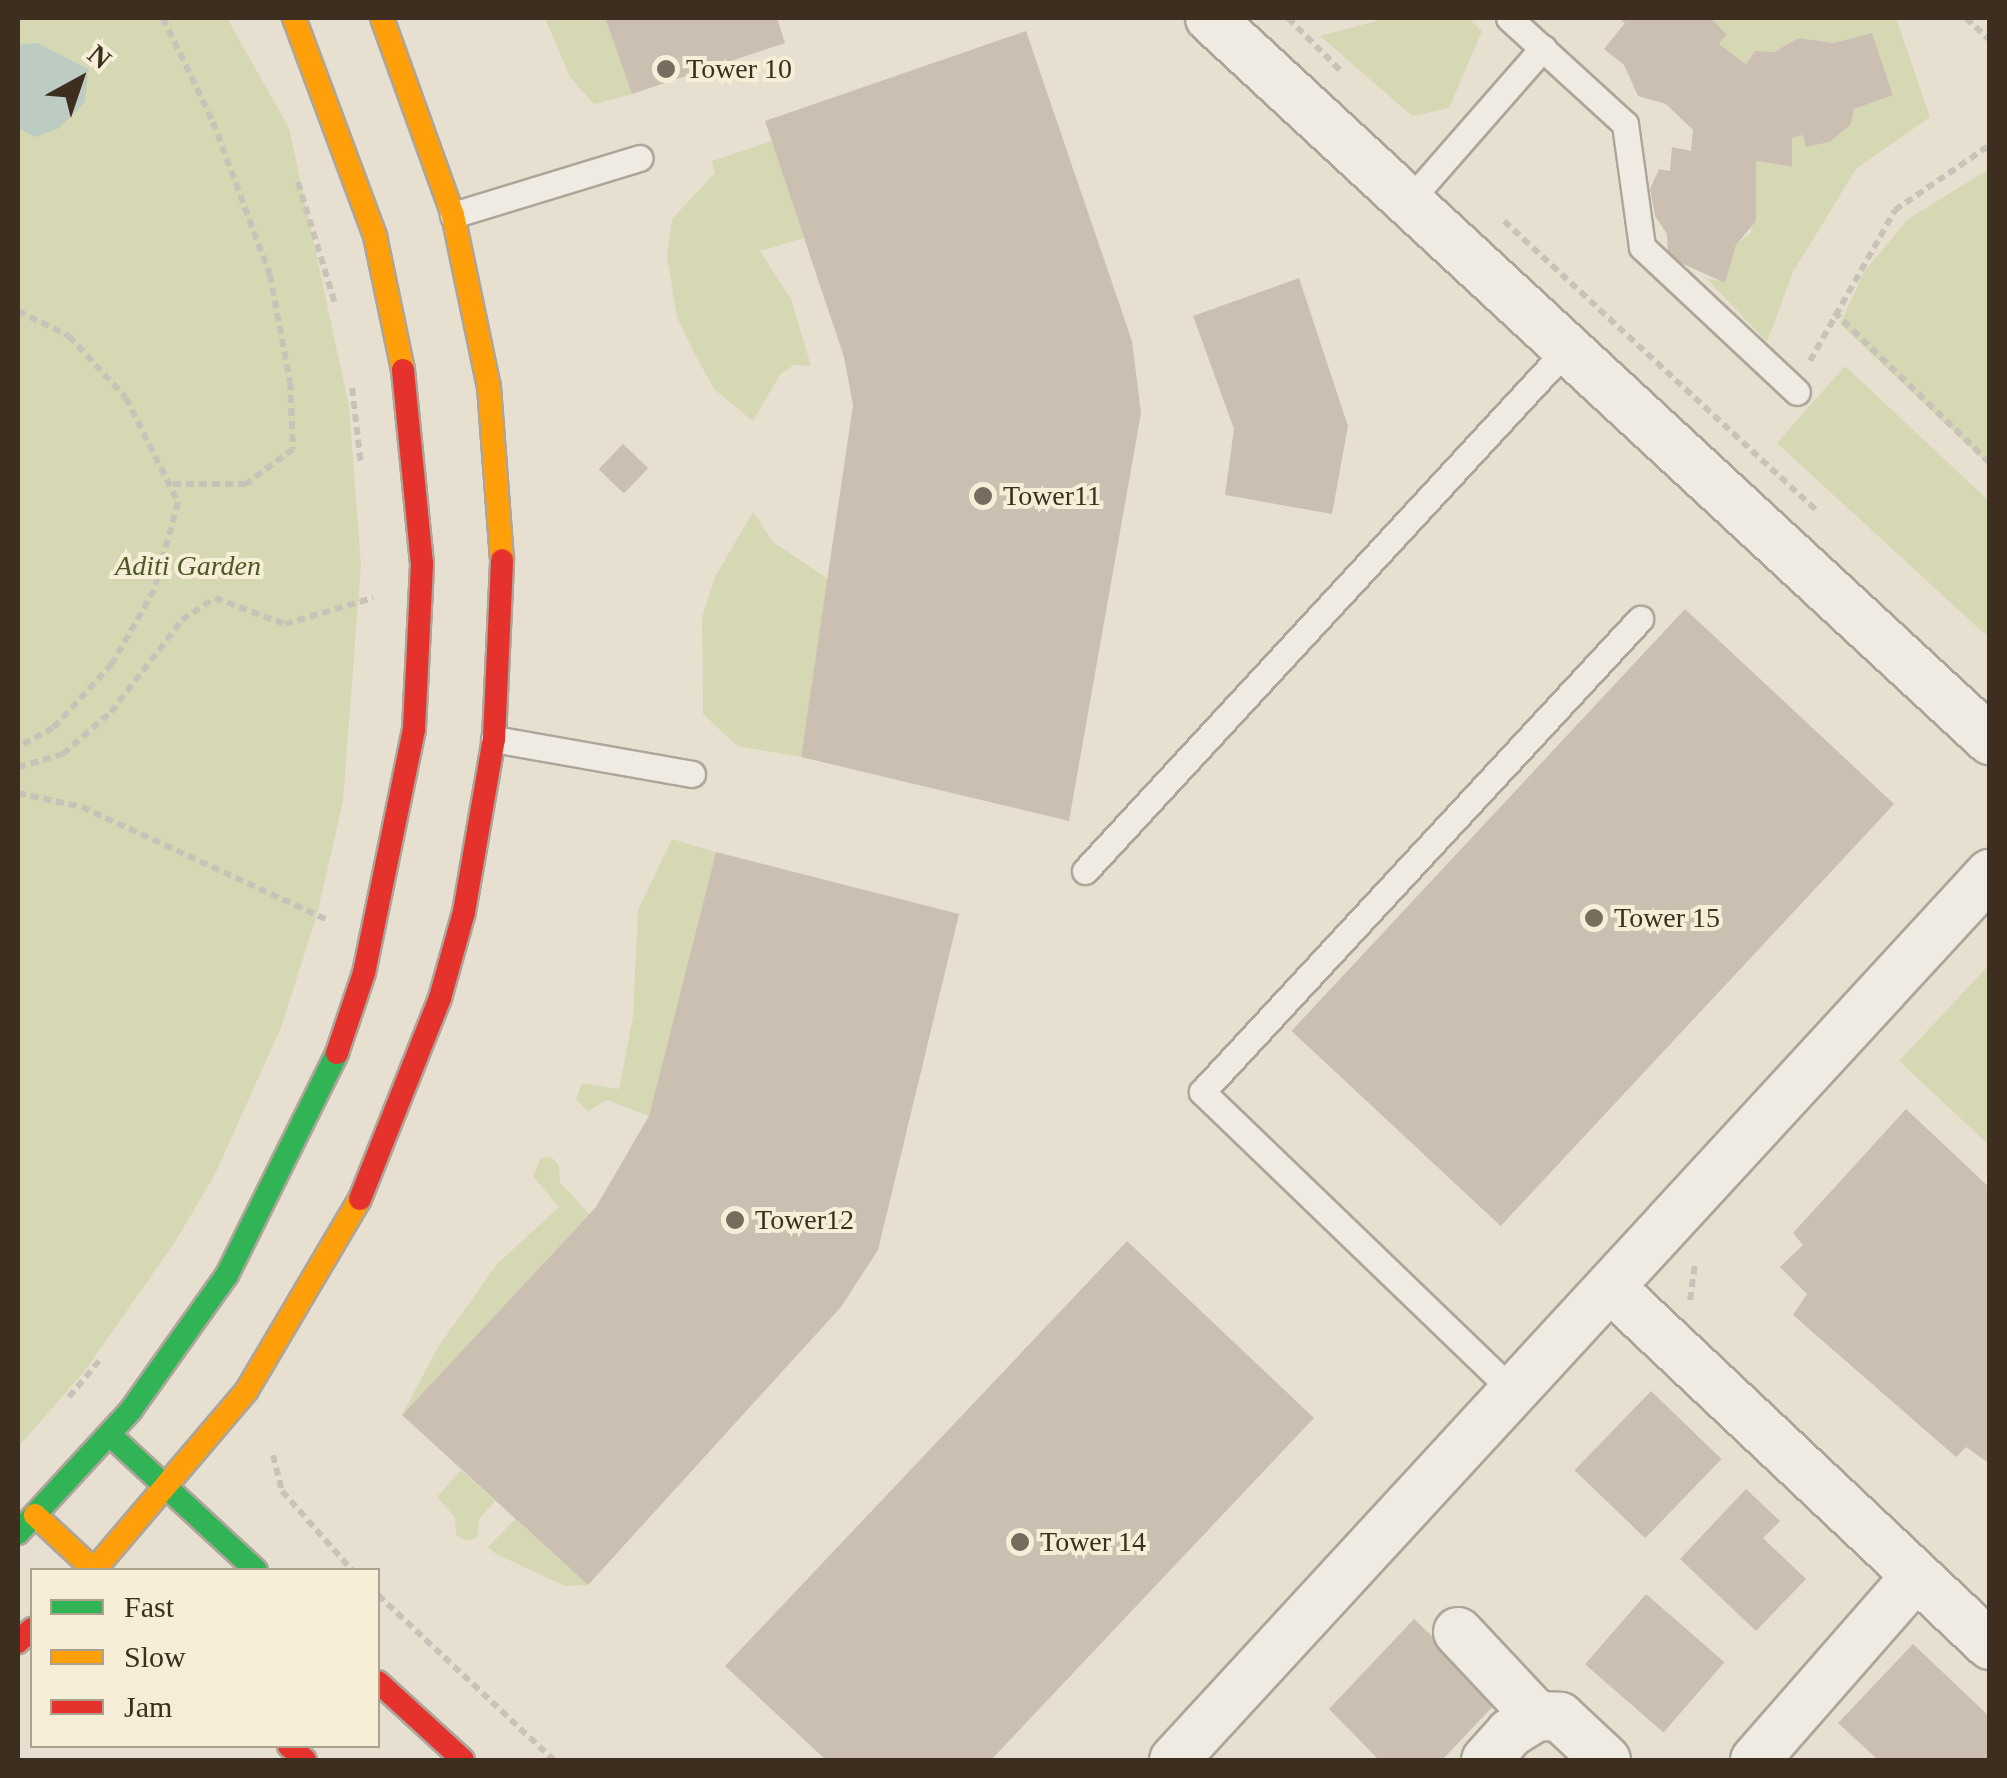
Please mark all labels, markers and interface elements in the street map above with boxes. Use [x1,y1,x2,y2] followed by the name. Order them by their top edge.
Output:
[30,30,130,130] north arrow
[82,38,117,75] text: N
[686,52,792,86] place label: Tower 10
[655,58,677,80] marker: Tower 10
[1003,479,1101,513] place label: Tower11
[972,485,994,507] marker: Tower11
[115,549,261,583] park label: Aditi Garden
[1614,901,1720,935] place label: Tower 15
[1583,907,1605,929] marker: Tower 15
[755,1203,854,1237] place label: Tower12
[724,1209,746,1231] marker: Tower12
[1040,1525,1146,1559] place label: Tower 14
[1009,1531,1031,1553] marker: Tower 14
[30,1568,380,1748] legend
[124,1590,174,1623] text: Fast
[124,1640,186,1673] text: Slow
[124,1690,172,1723] text: Jam

